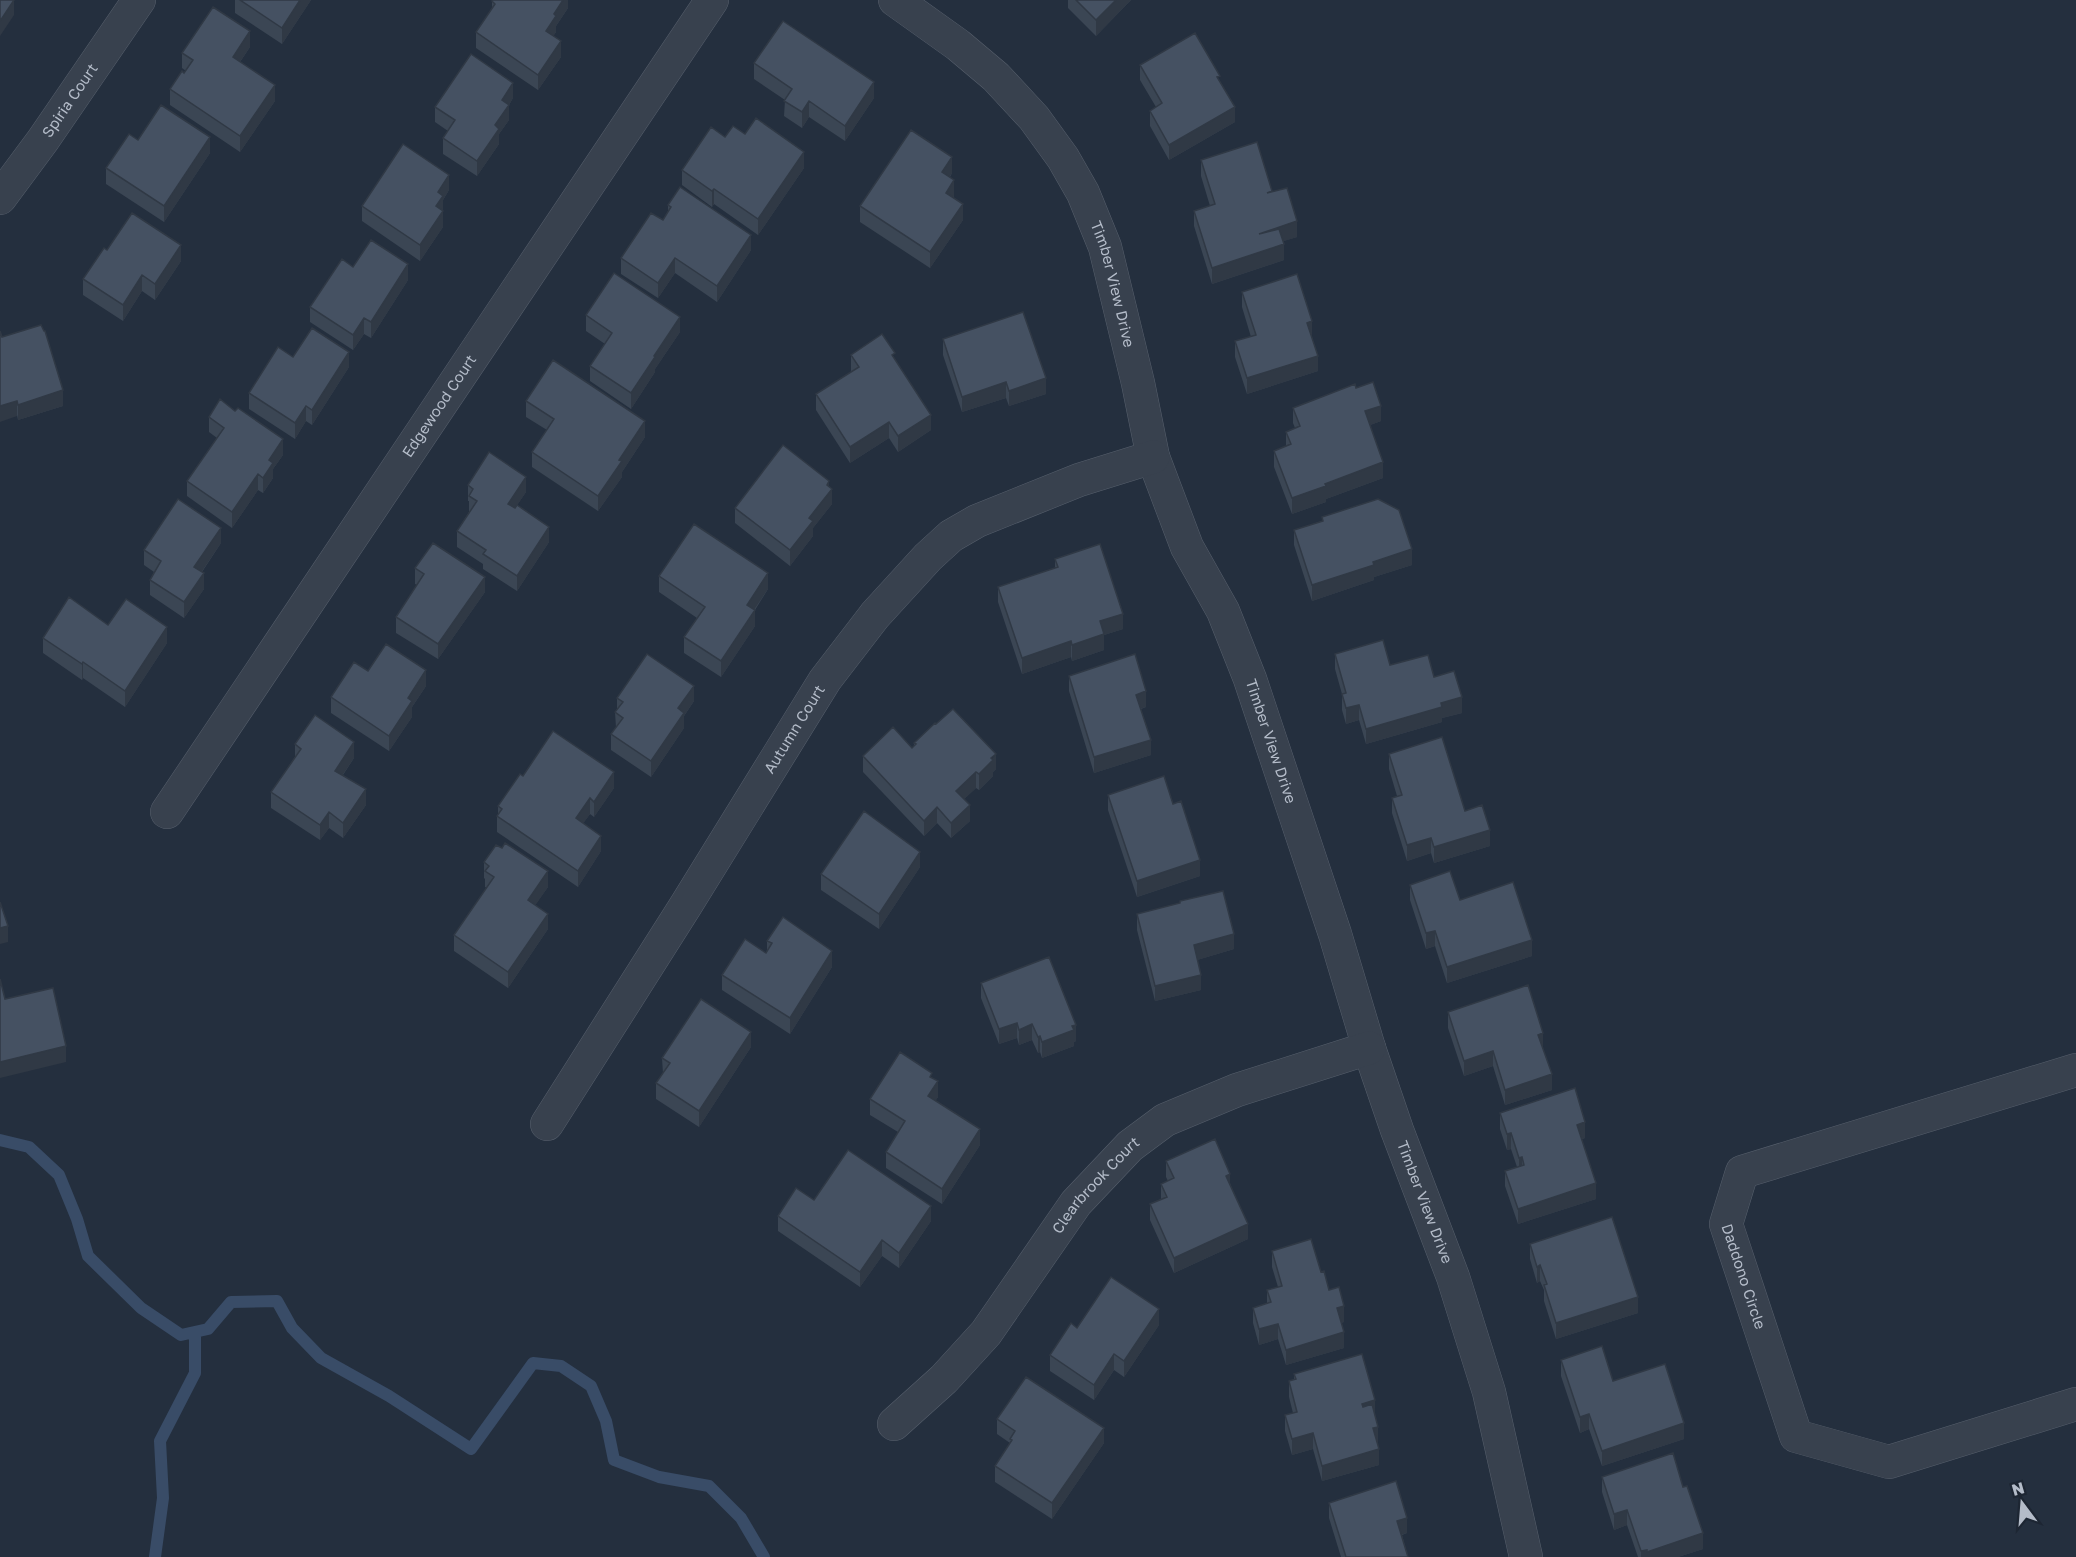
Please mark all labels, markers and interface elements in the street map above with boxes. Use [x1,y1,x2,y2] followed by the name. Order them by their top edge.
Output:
[38,60,101,140] street label: Spiria Court
[1087,218,1139,349] street label: Timber View Drive
[398,351,479,460] street label: Edgewood Court
[1243,677,1301,806] street label: Timber View Drive
[760,681,828,776] street label: Autumn Court
[1048,1132,1142,1237] street label: Clearbrook Court
[1394,1138,1457,1266] street label: Timber View Drive
[1719,1221,1770,1332] street label: Daddono Circle
[1992,1473,2052,1533] north arrow
[2009,1477,2026,1500] text: N

